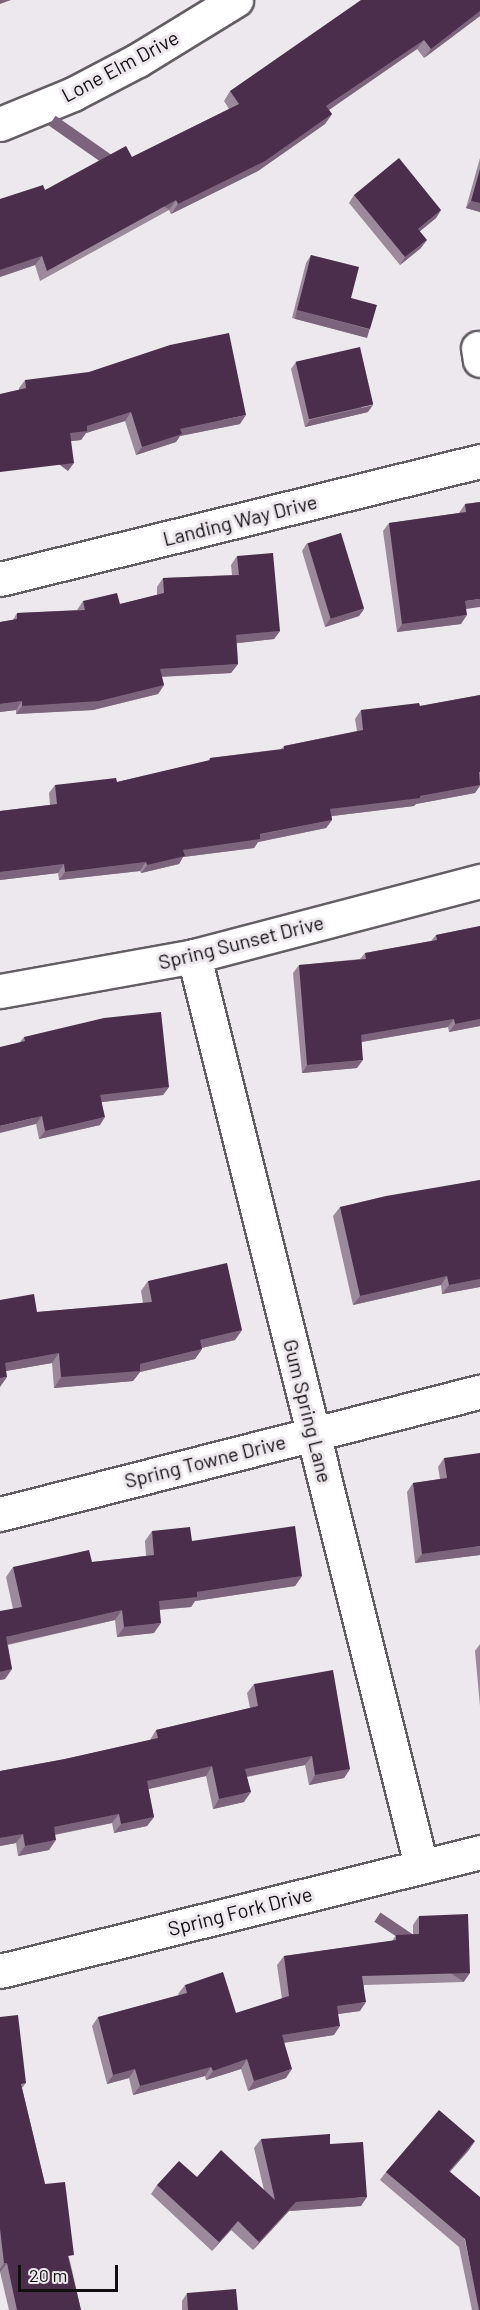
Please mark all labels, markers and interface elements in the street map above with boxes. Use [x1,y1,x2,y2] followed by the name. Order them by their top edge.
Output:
[57,25,183,107] street label: Lone Elm Drive
[160,489,320,551] street label: Landing Way Drive
[156,910,326,974] street label: Spring Sunset Drive
[279,1337,337,1485] street label: Gum Spring Lane
[122,1429,288,1493] street label: Spring Towne Drive
[165,1881,315,1941] street label: Spring Fork Drive
[21,2253,122,2291] scale bar
[29,2264,67,2286] text: 20 m

